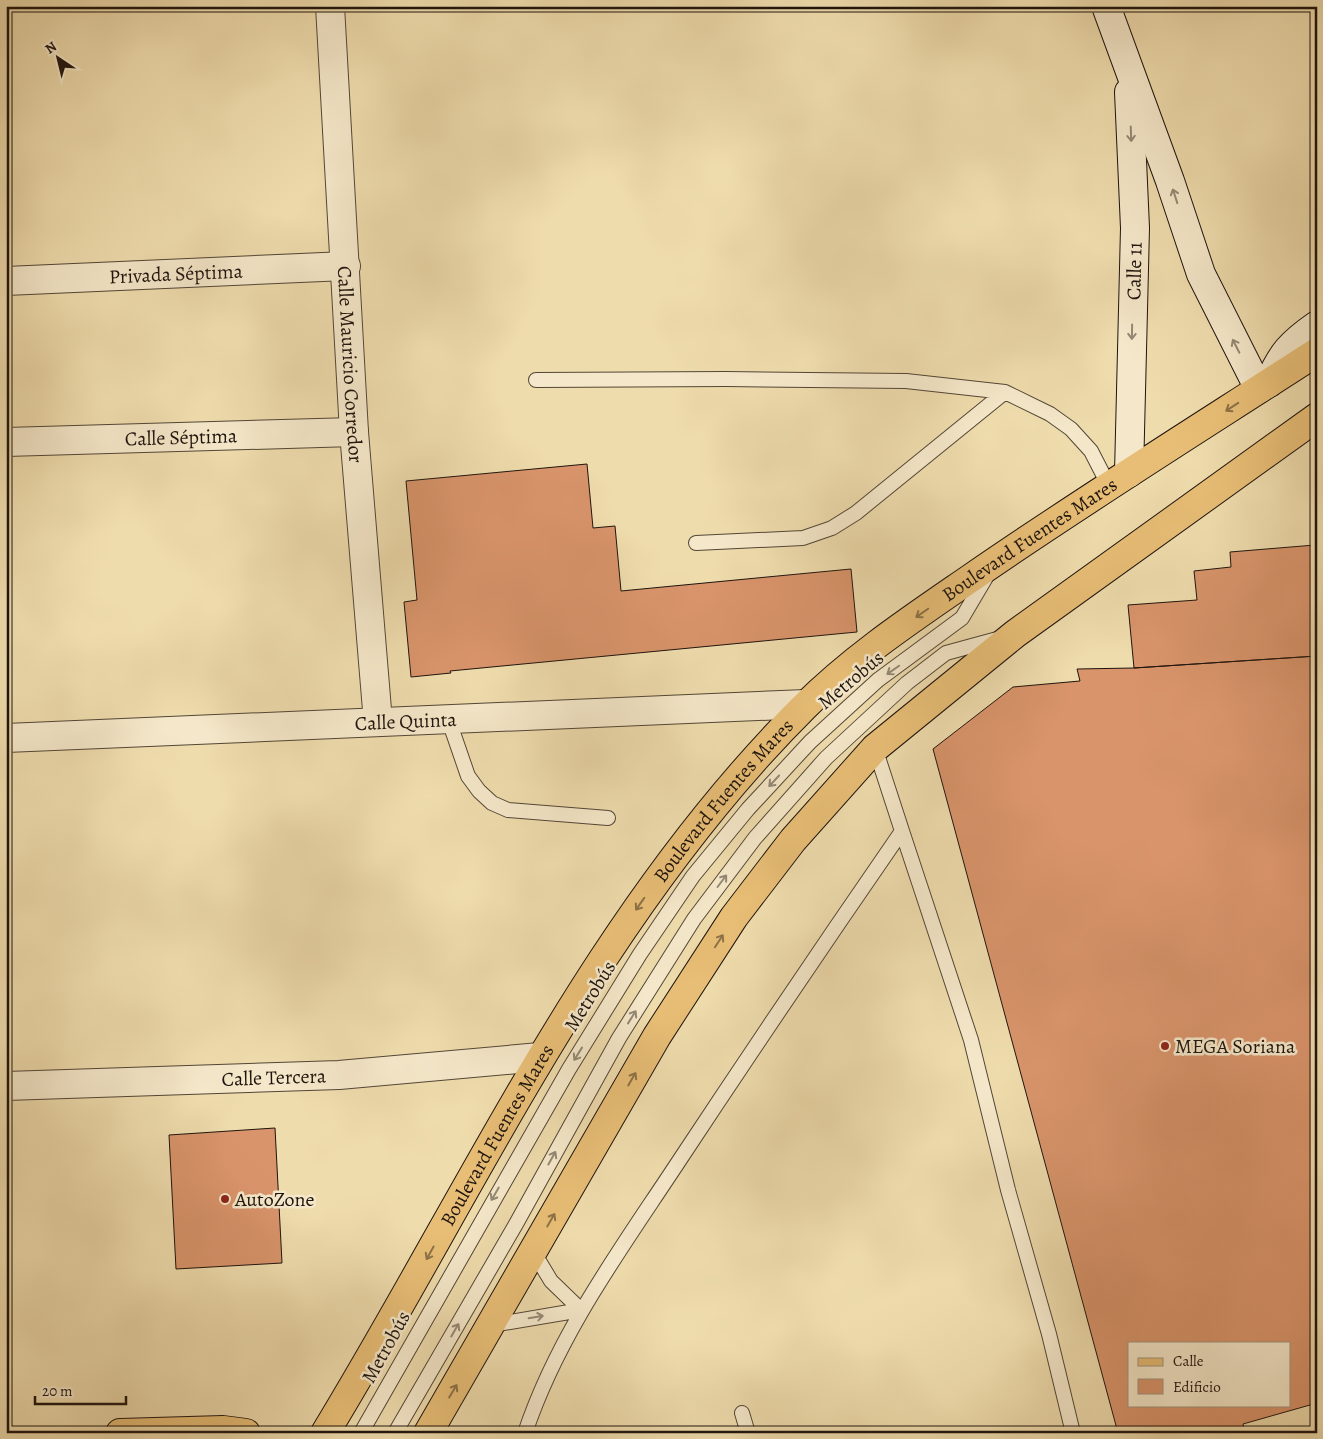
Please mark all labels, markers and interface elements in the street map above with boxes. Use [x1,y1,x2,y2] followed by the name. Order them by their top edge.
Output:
[32,32,82,82] north arrow
[41,37,60,58] text: N
[1126,126,1136,142] one-way arrow
[1170,189,1179,204] one-way arrow
[1120,241,1148,301] street label: Calle 11
[108,257,244,290] street label: Privada Séptima
[331,265,370,464] street label: Calle Mauricio Corredor
[1127,323,1137,339] one-way arrow
[1231,339,1240,354] one-way arrow
[1225,402,1239,412] one-way arrow
[124,422,238,452] street label: Calle Séptima
[936,471,1122,608] street label: Boulevard Fuentes Mares
[915,608,929,618] one-way arrow
[812,644,890,716] street label: Metrobús
[886,665,900,675] one-way arrow
[354,705,458,737] street label: Calle Quinta
[647,712,799,887] street label: Boulevard Fuentes Mares
[768,774,780,787] one-way arrow
[717,874,727,888] one-way arrow
[635,897,645,911] one-way arrow
[714,935,724,949] one-way arrow
[558,956,622,1036] street label: Metrobús
[628,1010,638,1024] one-way arrow
[1175,1033,1296,1060] place label: MEGA Soriana
[434,1039,560,1231] street label: Boulevard Fuentes Mares
[1159,1040,1171,1052] marker: MEGA Soriana
[572,1047,582,1061] one-way arrow
[221,1062,327,1092] street label: Calle Tercera
[628,1072,638,1086] one-way arrow
[548,1152,558,1166] one-way arrow
[234,1186,315,1213] place label: AutoZone
[490,1187,500,1201] one-way arrow
[219,1193,231,1205] marker: AutoZone
[547,1213,557,1227] one-way arrow
[425,1245,435,1260] one-way arrow
[355,1306,417,1388] street label: Metrobús
[528,1312,544,1322] one-way arrow
[450,1323,460,1338] one-way arrow
[1128,1342,1290,1406] legend
[1173,1351,1204,1371] text: Calle
[35,1374,126,1406] scale bar
[1173,1377,1221,1397] text: Edificio
[42,1381,73,1401] text: 20 m
[448,1384,458,1398] one-way arrow

